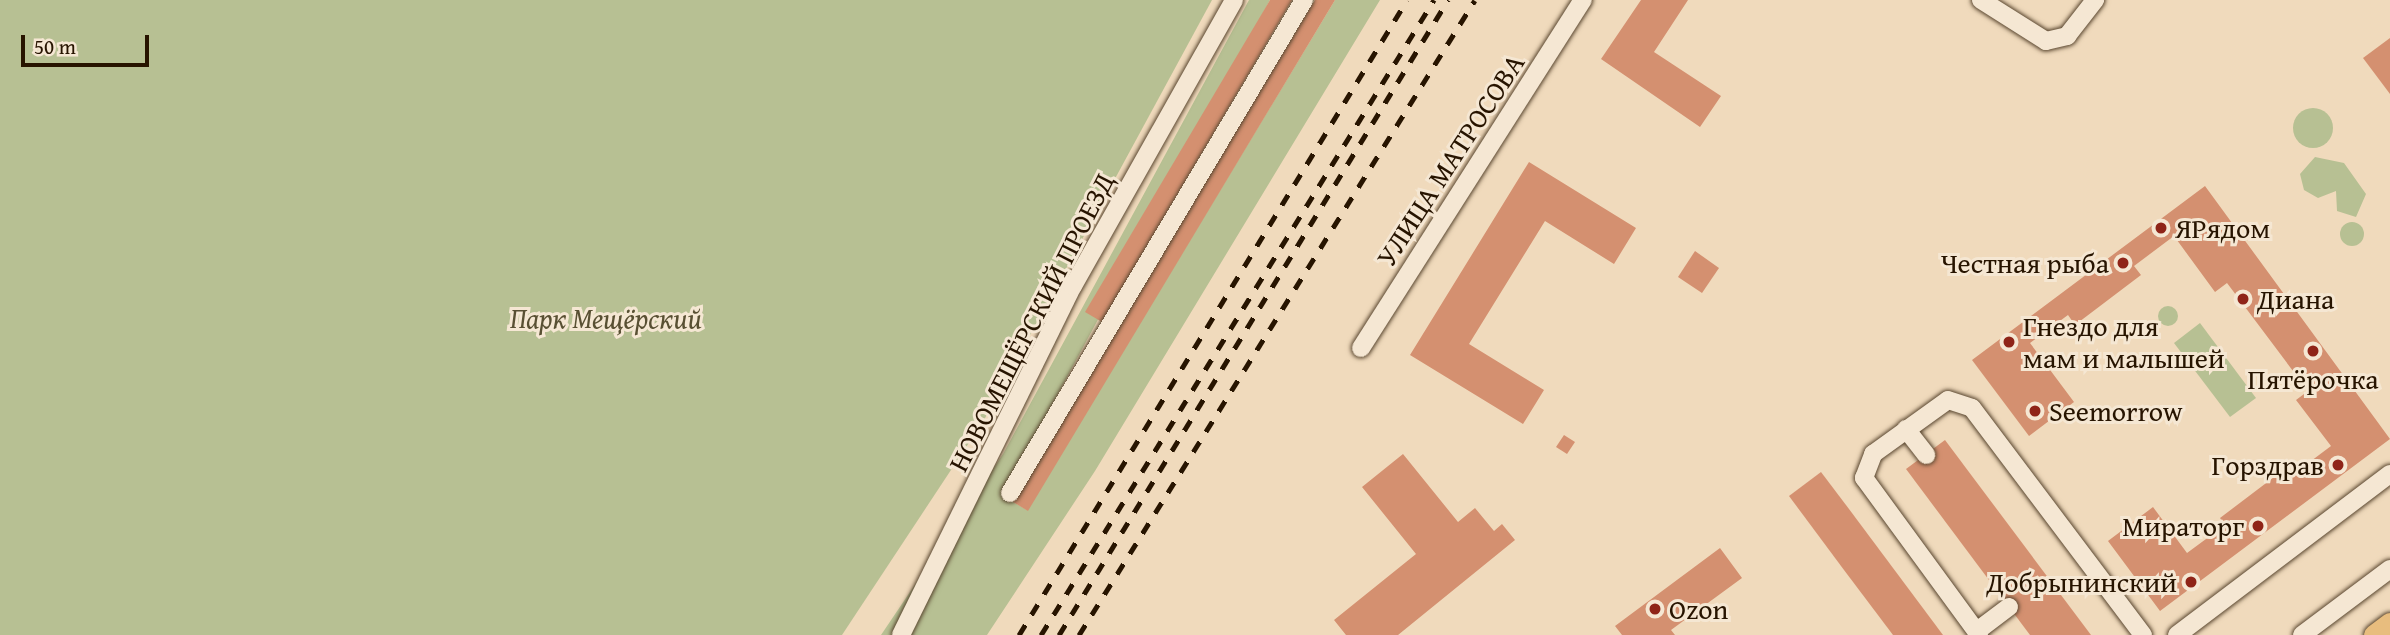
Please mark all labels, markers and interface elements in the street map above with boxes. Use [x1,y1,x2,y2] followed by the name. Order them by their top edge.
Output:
[24,21,152,65] scale bar
[34,31,76,62] text: 50 m
[1369,47,1531,273] street label: УЛИЦА МАТРОСОВА
[941,167,1121,477] street label: НОВОМЕЩЁРСКИЙ ПРОЕЗД
[2175,211,2270,245] place label: ЯРядом
[2153,220,2169,236] marker: ЯРядом
[1941,246,2109,280] place label: Честная рыба
[2115,255,2131,271] marker: Честная рыба
[2257,282,2334,316] place label: Диана
[2235,291,2251,307] marker: Диана
[510,301,702,335] park label: Парк Мещёрский
[2023,309,2225,375] place label: Гнездо для мам и малышей
[2001,334,2017,350] marker: Гнездо для мам и малышей
[2305,343,2321,359] marker: Пятёрочка
[2247,362,2379,396] place label: Пятёрочка
[2049,394,2183,428] place label: Seemorrow
[2027,403,2043,419] marker: Seemorrow
[2212,448,2324,482] place label: Горздрав
[2330,457,2346,473] marker: Горздрав
[2122,509,2244,543] place label: Мираторг
[2250,518,2266,534] marker: Мираторг
[1986,565,2177,599] place label: Добрынинский
[2183,574,2199,590] marker: Добрынинский
[1669,592,1728,626] place label: Ozon
[1647,601,1663,617] marker: Ozon

